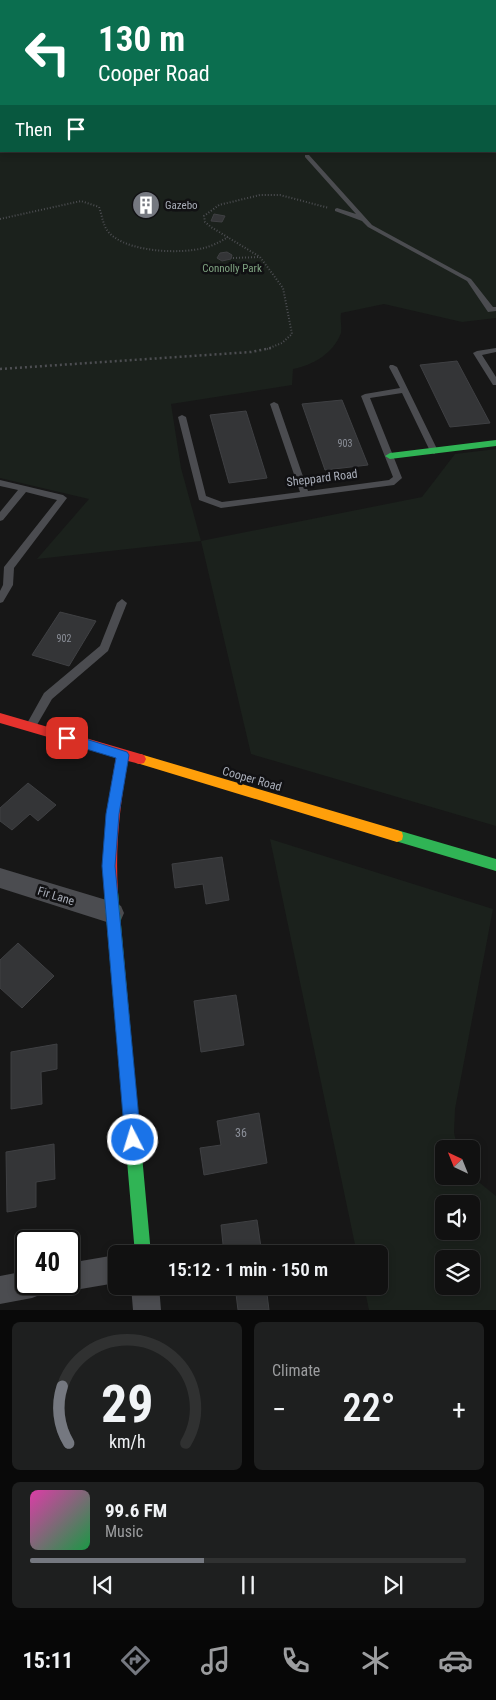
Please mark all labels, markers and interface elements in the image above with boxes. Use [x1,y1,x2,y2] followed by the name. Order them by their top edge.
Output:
[98,19,185,60] text: 130 m
[15,20,80,85] icon: left
[98,61,210,86] text: Cooper Road
[62,115,90,143] icon: arrive
[15,118,52,141] text: Then
[131,190,161,220] building icon: Gazebo
[165,199,198,212] place label: Gazebo
[202,262,262,275] park label: Connolly Park
[338,438,352,449] house number: 903
[286,467,358,489] street label: Sheppard Road
[57,633,71,644] house number: 902
[46,717,88,759] pin
[53,724,81,752] icon: arrive
[221,764,283,794] street label: Cooper Road
[36,884,76,908] street label: Fir Lane
[106,1113,158,1165] position arrow
[235,1126,247,1140] house number: 36
[435,1140,480,1185] north arrow
[435,1140,480,1295] map controls
[435,1195,480,1240] button: sound
[15,1230,80,1295] speed limit sign: 40
[435,1250,480,1295] button: layers
[168,1258,328,1281] text: 15:12 · 1 min · 150 m
[272,1361,320,1380] text: Climate
[101,1374,153,1435] text: 29
[343,1386,395,1430] text: 22°
[272,1393,286,1426] text: −
[452,1393,466,1426] text: +
[109,1431,145,1452] text: km/h
[105,1499,167,1522] text: 99.6 FM
[105,1522,143,1541] text: Music
[89,1571,117,1599] icon: previous
[234,1571,262,1599] icon: pause
[379,1571,407,1599] icon: next
[118,1643,153,1678] icon: directions
[198,1643,233,1678] icon: music
[278,1643,313,1678] icon: phone
[358,1643,393,1678] icon: climate
[438,1643,473,1678] icon: car
[23,1648,73,1673] text: 15:11

